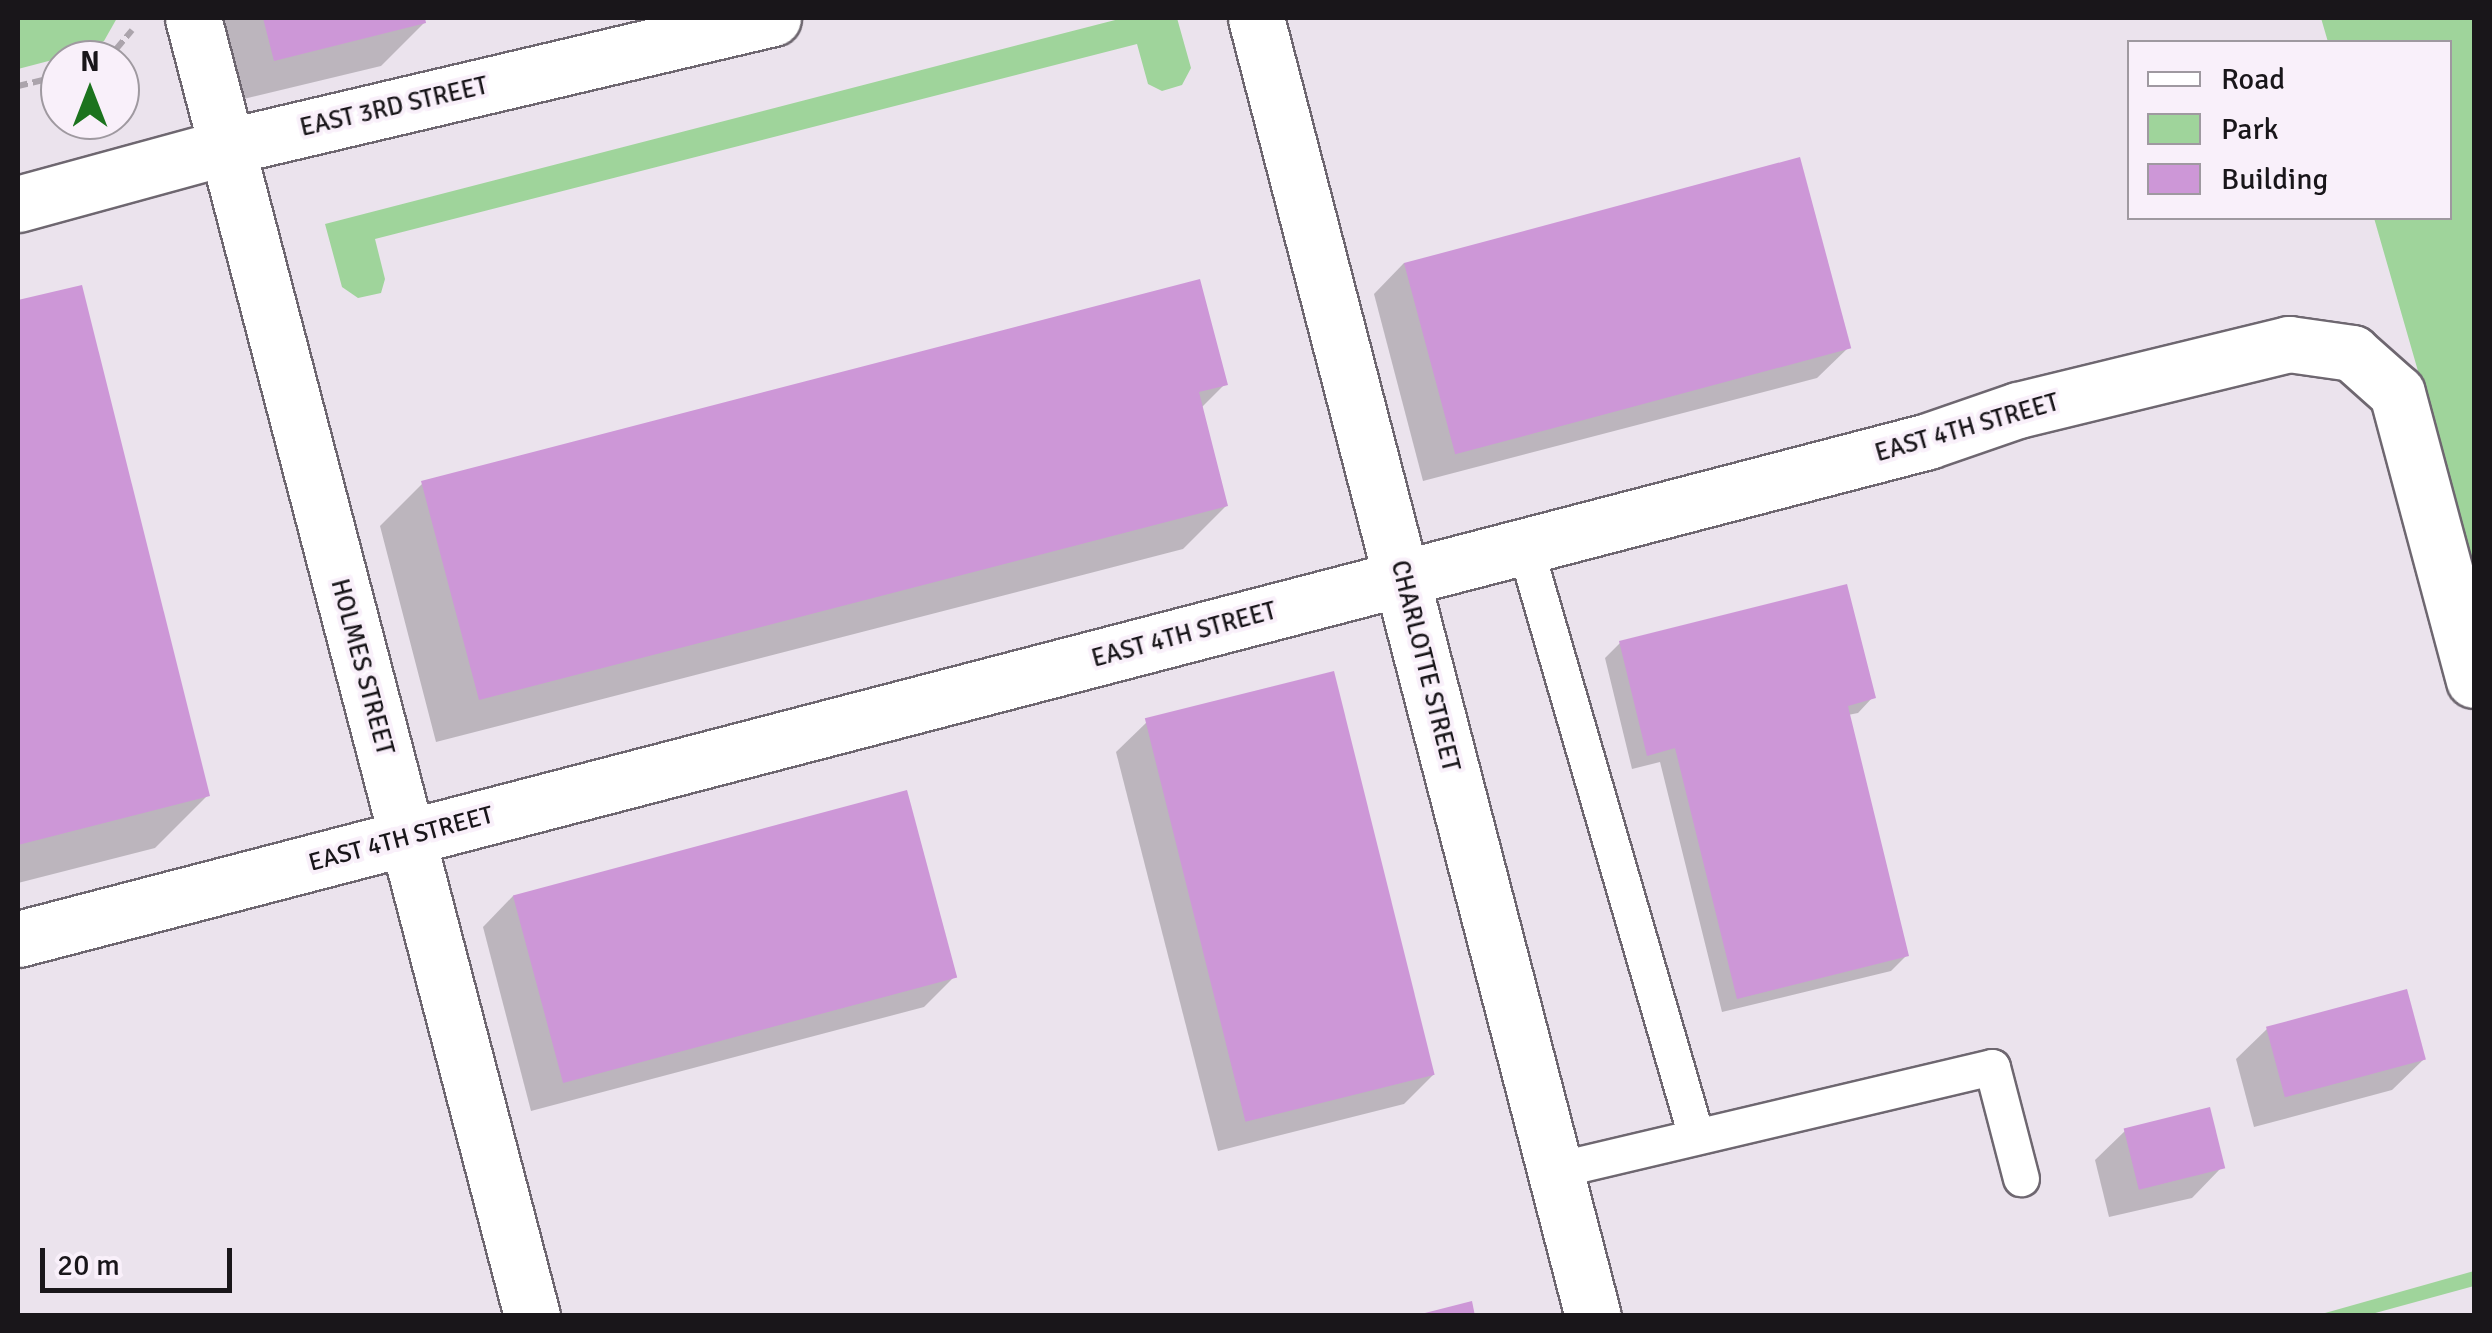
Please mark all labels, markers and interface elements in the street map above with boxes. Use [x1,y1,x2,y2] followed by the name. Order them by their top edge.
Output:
[40,40,140,140] north arrow
[2127,40,2452,220] legend
[80,45,100,79] text: N
[2221,61,2285,98] text: Road
[297,71,491,143] street label: EAST 3RD STREET
[2221,111,2279,148] text: Park
[2221,161,2328,198] text: Building
[1872,387,2062,469] street label: EAST 4TH STREET
[1384,557,1466,775] street label: CHARLOTTE STREET
[324,576,400,758] street label: HOLMES STREET
[1088,596,1280,674] street label: EAST 4TH STREET
[305,800,497,878] street label: EAST 4TH STREET
[45,1228,238,1290] scale bar
[57,1247,120,1284] text: 20 m

